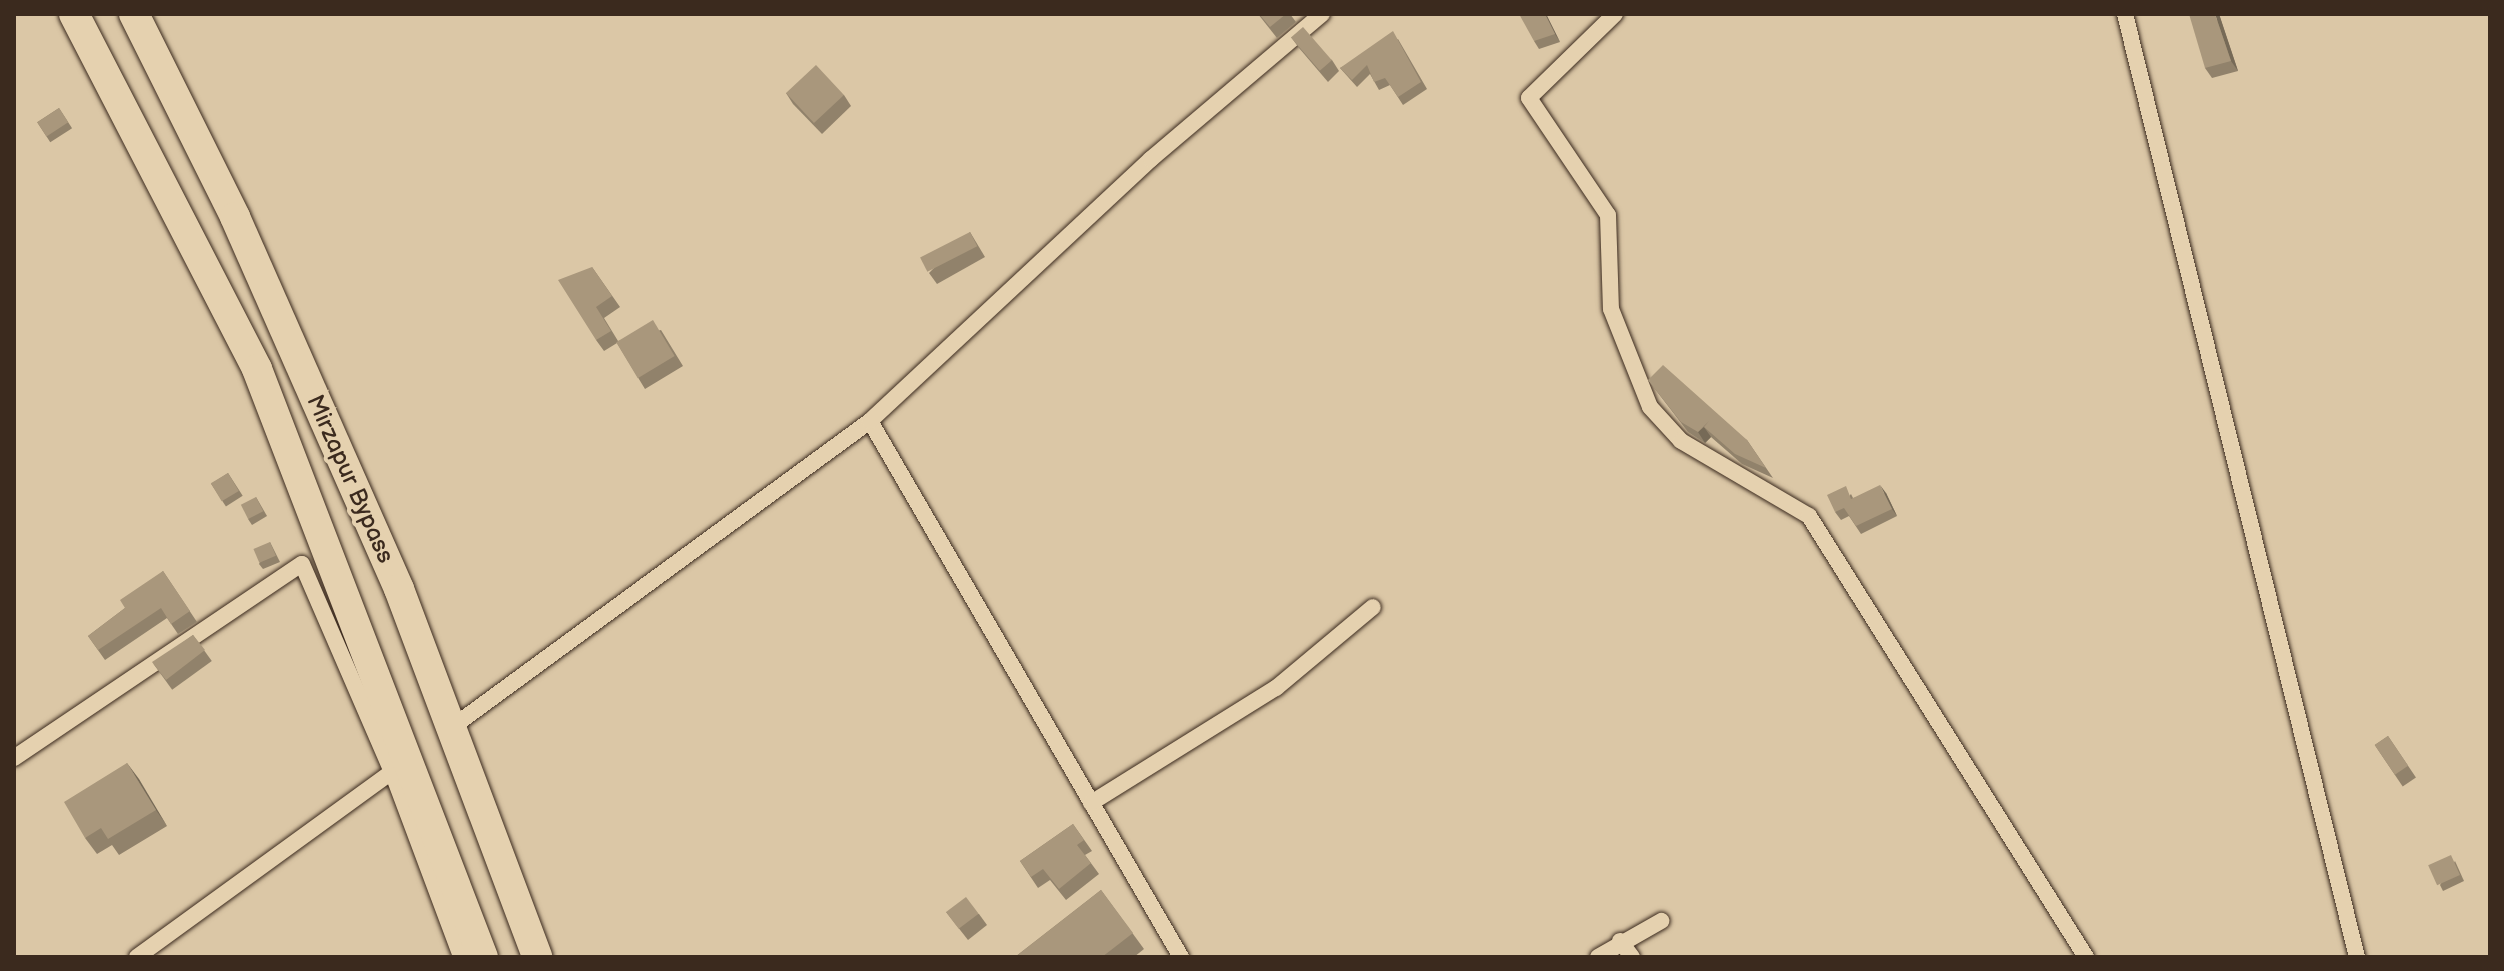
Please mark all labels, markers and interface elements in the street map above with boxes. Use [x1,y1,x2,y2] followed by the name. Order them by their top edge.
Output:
[300,391,400,567] street label: Mirzapur Bypass

